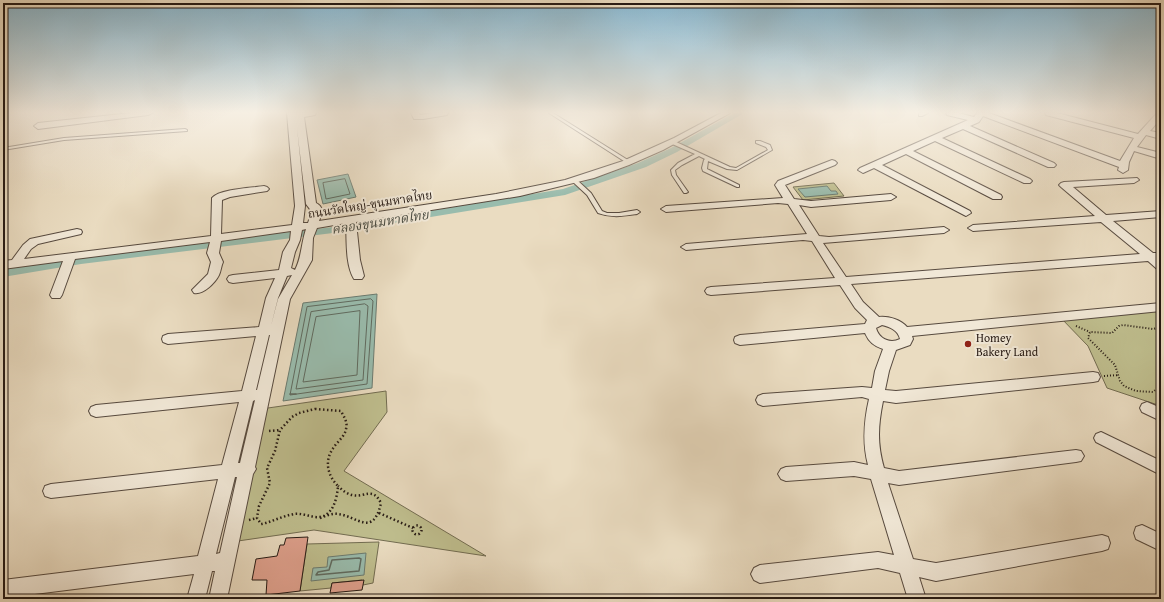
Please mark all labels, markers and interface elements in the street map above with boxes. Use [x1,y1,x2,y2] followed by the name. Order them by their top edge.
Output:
[307,186,433,222] street label: ถนนวัดใหญ่-ขุนมหาดไทย
[330,205,431,239] water label: คลองขุนมหาดไทย
[976,329,1039,360] place label: Homey Bakery Land
[963,339,973,349] marker: Homey Bakery Land

